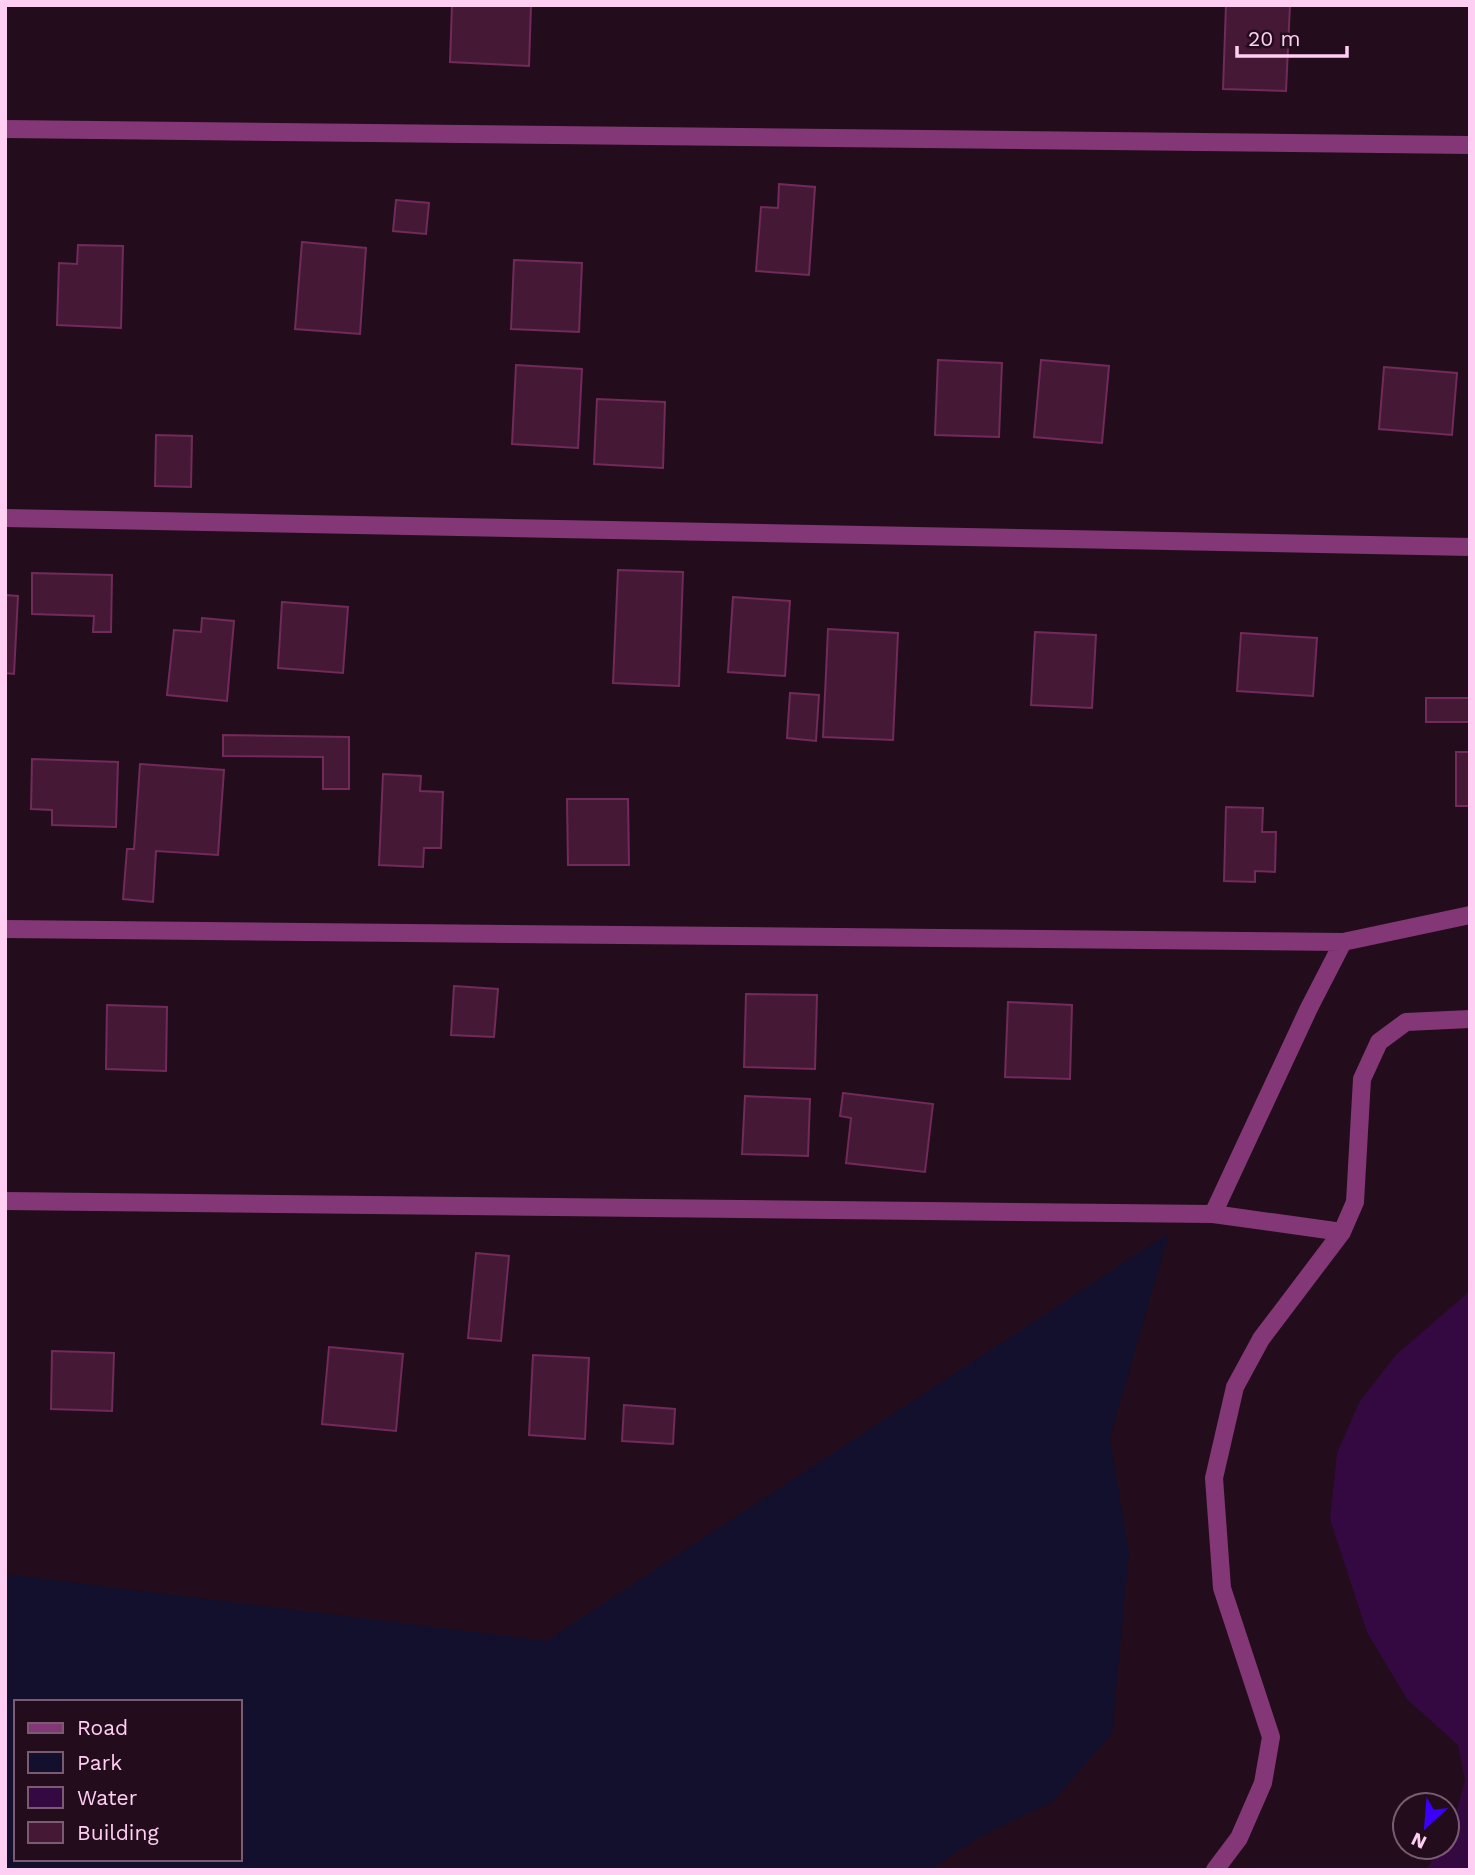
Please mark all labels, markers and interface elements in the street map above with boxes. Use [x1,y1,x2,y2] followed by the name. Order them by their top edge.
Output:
[1237,14,1347,58] scale bar
[1248,26,1300,51] text: 20 m
[14,1700,242,1861] legend
[77,1715,128,1740] text: Road
[77,1750,122,1775] text: Park
[77,1785,138,1810] text: Water
[1391,1791,1461,1861] north arrow
[77,1820,159,1845] text: Building
[1407,1827,1430,1854] text: N

